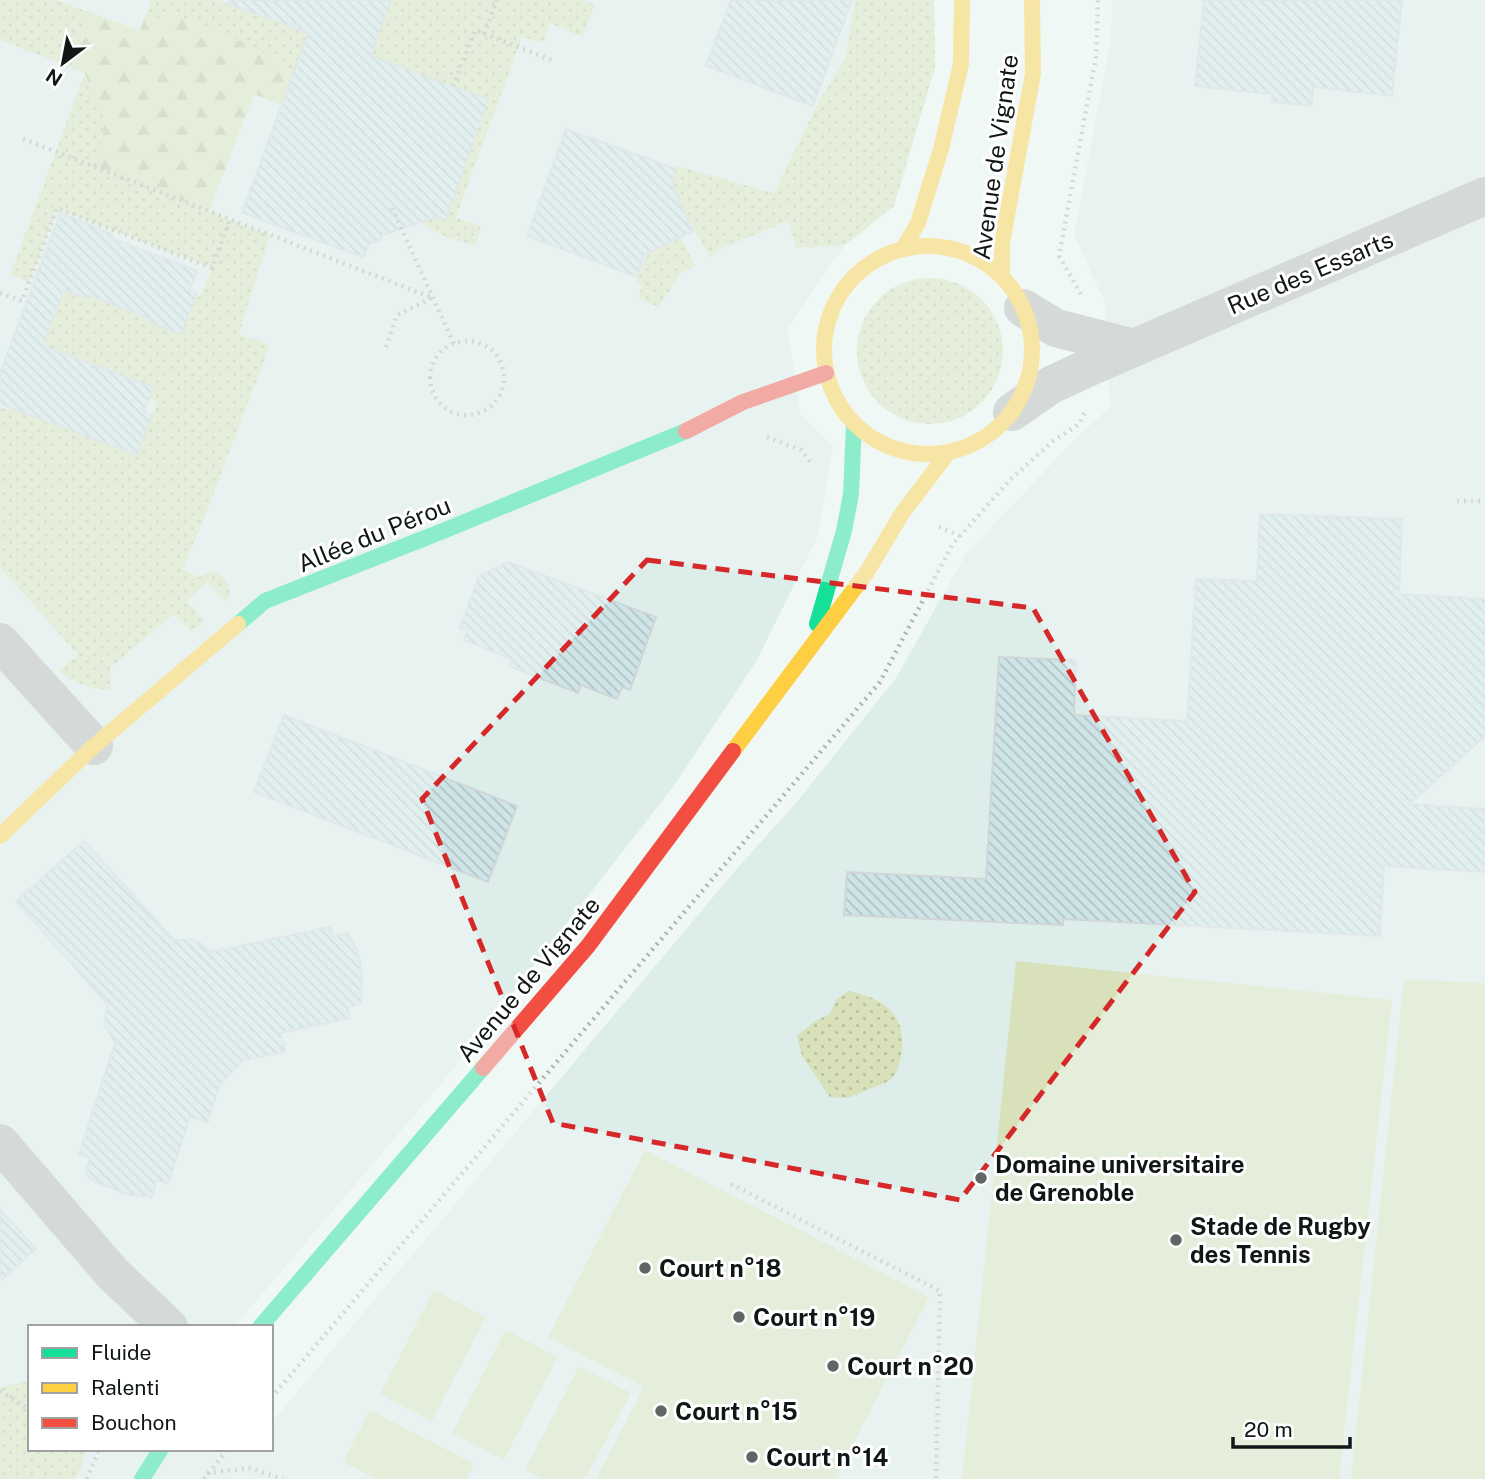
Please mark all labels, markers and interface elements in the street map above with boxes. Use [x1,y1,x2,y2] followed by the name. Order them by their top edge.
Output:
[28,28,98,98] north arrow
[967,53,1023,261] street label: Avenue de Vignate
[42,64,66,91] text: N
[1223,224,1397,320] street label: Rue des Essarts
[293,491,455,577] street label: Allée du Pérou
[451,891,605,1067] street label: Avenue de Vignate
[995,1150,1245,1206] place label: Domaine universitaire de Grenoble
[973,1170,989,1186] marker: Domaine universitaire de Grenoble
[1190,1212,1371,1268] place label: Stade de Rugby des Tennis
[1168,1232,1184,1248] marker: Stade de Rugby des Tennis
[659,1254,782,1282] place label: Court n°18
[637,1260,653,1276] marker: Court n°18
[753,1303,875,1331] place label: Court n°19
[731,1309,747,1325] marker: Court n°19
[28,1325,273,1451] legend
[91,1340,151,1365] text: Fluide
[847,1352,974,1380] place label: Court n°20
[825,1358,841,1374] marker: Court n°20
[91,1375,159,1400] text: Ralenti
[675,1397,798,1425] place label: Court n°15
[653,1403,669,1419] marker: Court n°15
[1233,1406,1350,1450] scale bar
[91,1410,177,1435] text: Bouchon
[1244,1417,1293,1442] text: 20 m
[766,1443,888,1471] place label: Court n°14
[744,1449,760,1465] marker: Court n°14

